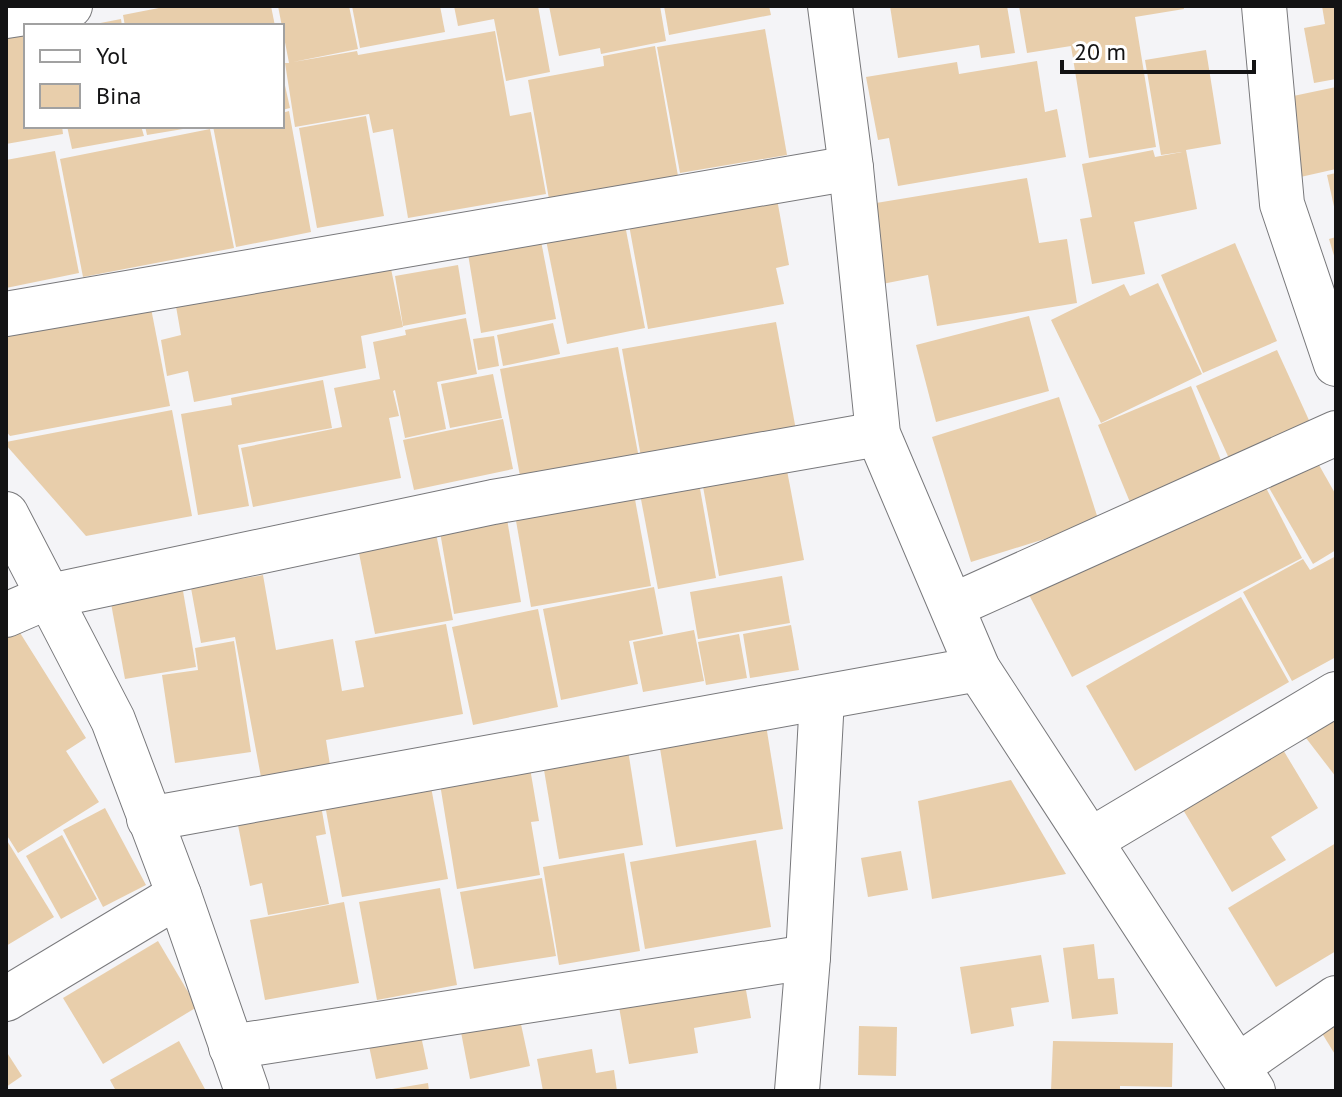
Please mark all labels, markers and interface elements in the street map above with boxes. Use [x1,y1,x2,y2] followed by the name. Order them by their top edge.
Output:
[24,24,284,128] legend
[1062,24,1254,74] scale bar
[1074,36,1126,67] text: 20 m
[96,40,127,71] text: Yol
[96,80,141,111] text: Bina

